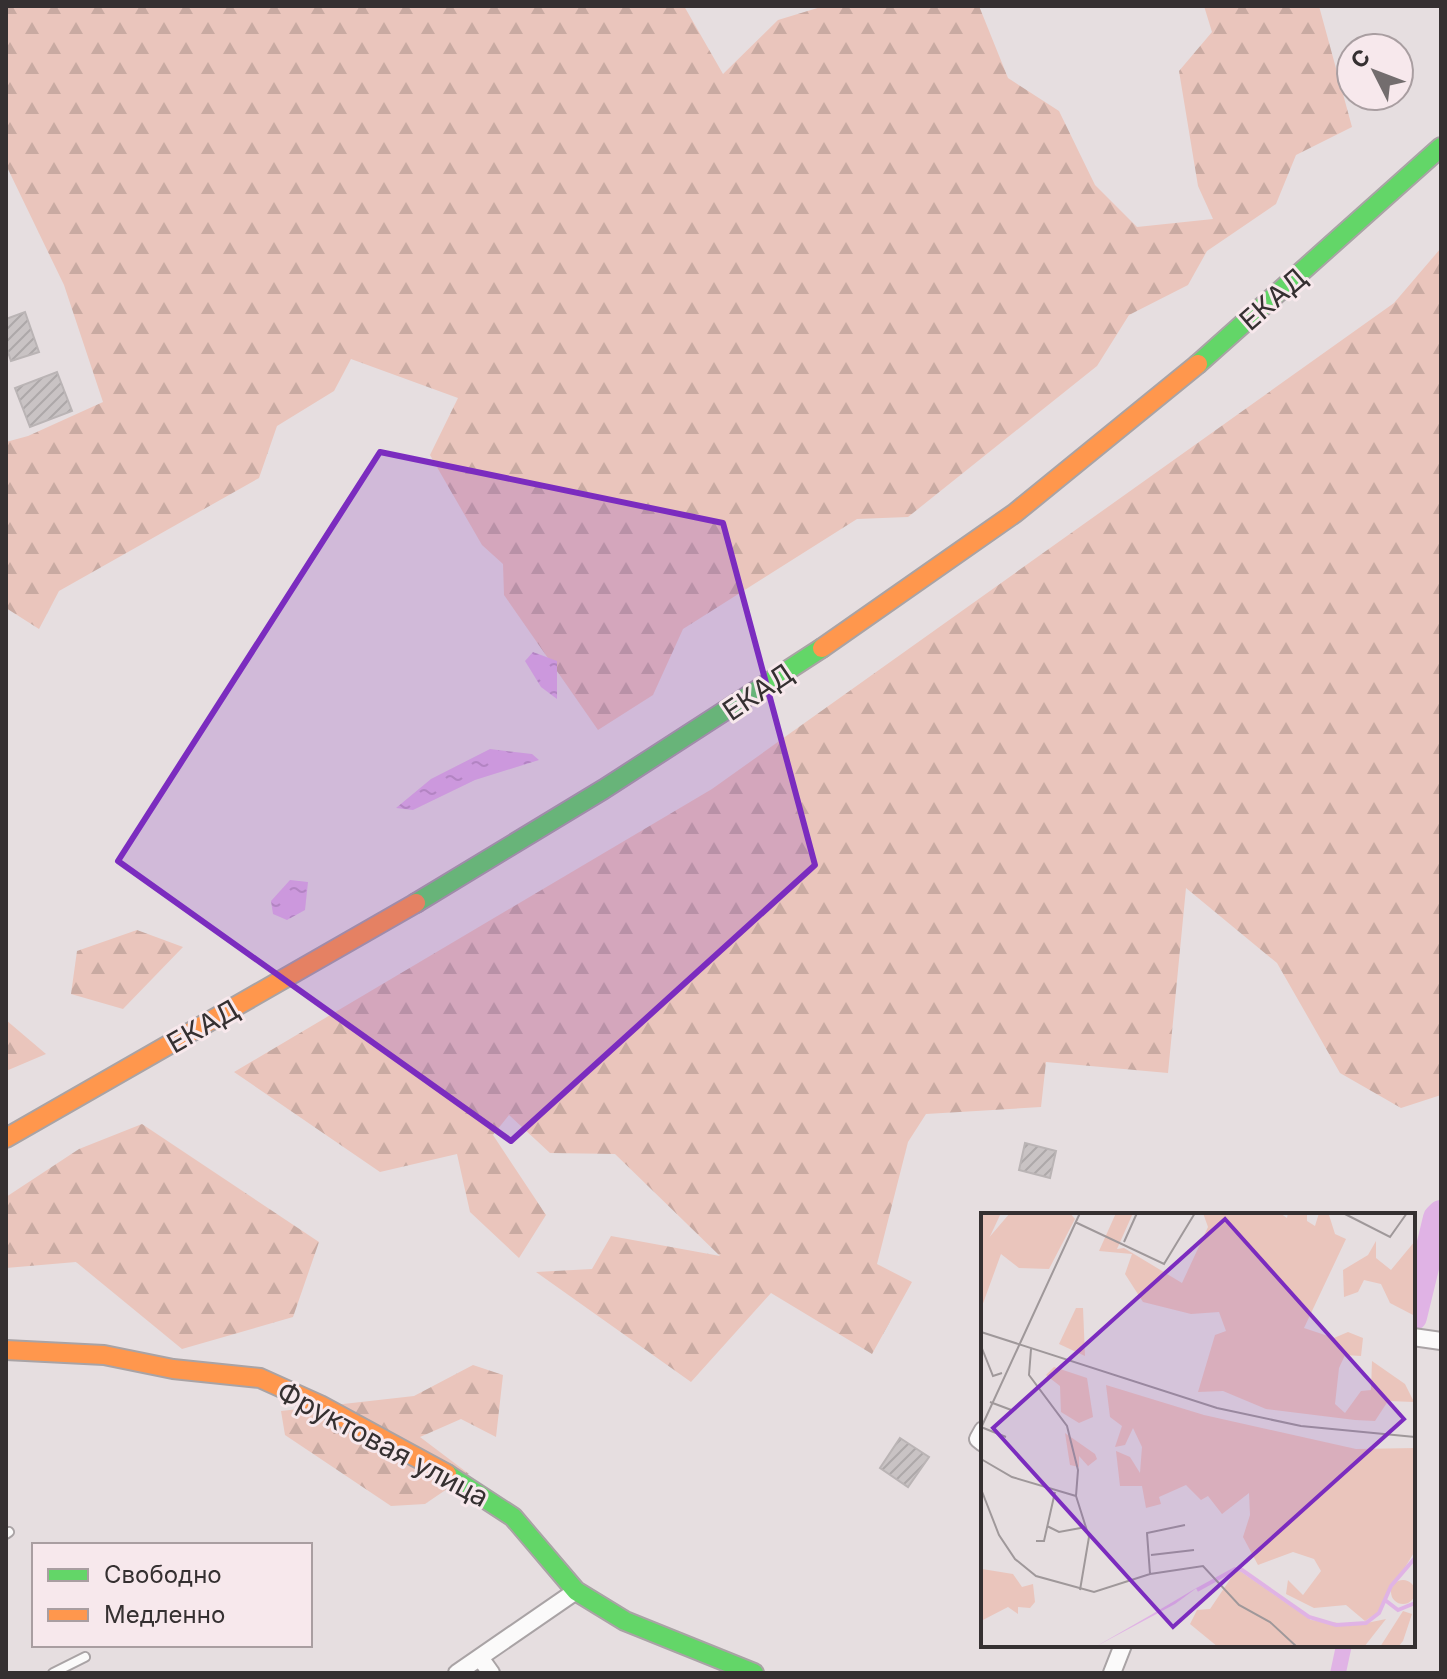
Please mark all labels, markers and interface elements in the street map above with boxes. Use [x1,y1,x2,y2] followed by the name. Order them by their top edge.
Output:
[1335,32,1415,112] north arrow
[1345,44,1375,73] text: С
[1232,261,1314,337] street label: ЕКАД
[716,656,800,728] street label: ЕКАД
[161,992,245,1060] street label: ЕКАД
[981,1213,1415,1647] inset map
[271,1374,495,1514] street label: Фруктовая улица
[32,1543,312,1647] legend
[104,1560,222,1589] text: Свободно
[104,1600,225,1629] text: Медленно

